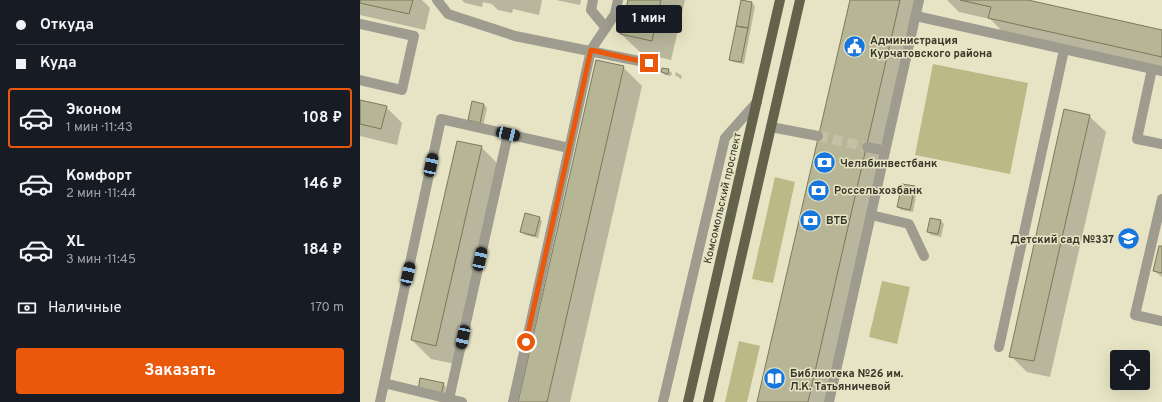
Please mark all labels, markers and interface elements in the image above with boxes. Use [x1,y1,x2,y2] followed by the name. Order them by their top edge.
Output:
[616,5,682,33] callout: 1 мин
[632,11,666,27] text: 1 мин
[40,16,94,35] text: Откуда
[841,33,867,59] public building icon: Администрация Курчатовского района
[870,34,992,61] place label: Администрация Курчатовского района
[40,54,77,73] text: Куда
[640,54,658,72] route end
[18,100,54,136] icon: car
[66,101,121,120] text: Эконом
[303,109,342,128] text: 108 ₽
[66,120,133,136] text: 1 мин · 11:43
[495,125,521,143] car
[701,131,745,265] street label: Комсомольский проспект
[811,150,837,176] bank icon: Челябинвестбанк
[423,152,439,178] car
[840,157,938,171] place label: Челябинвестбанк
[18,166,54,202] icon: car
[66,167,132,186] text: Комфорт
[304,175,342,194] text: 146 ₽
[805,177,831,203] bank icon: Россельхозбанк
[834,184,923,198] place label: Россельхозбанк
[66,186,136,202] text: 2 мин · 11:44
[798,207,824,233] bank icon: ВТБ
[826,214,848,228] place label: ВТБ
[1116,226,1142,252] school or university icon: Детский сад №337
[18,232,54,268] icon: car
[66,233,84,252] text: XL
[1011,233,1114,247] place label: Детский сад №337
[303,241,342,260] text: 184 ₽
[472,246,488,272] car
[66,252,136,268] text: 3 мин · 11:45
[400,261,416,287] car
[16,297,38,319] icon: cash
[48,299,122,318] text: Наличные
[310,300,344,316] text: 170 m
[455,324,471,350] car
[517,333,535,351] route start
[16,348,344,394] button: Заказать
[1110,350,1150,390] map controls
[1110,350,1150,390] button: locate
[762,366,788,392] library icon: Библиотека №26 им. Л.К. Татьяничевой
[790,367,904,394] place label: Библиотека №26 им. Л.К. Татьяничевой

